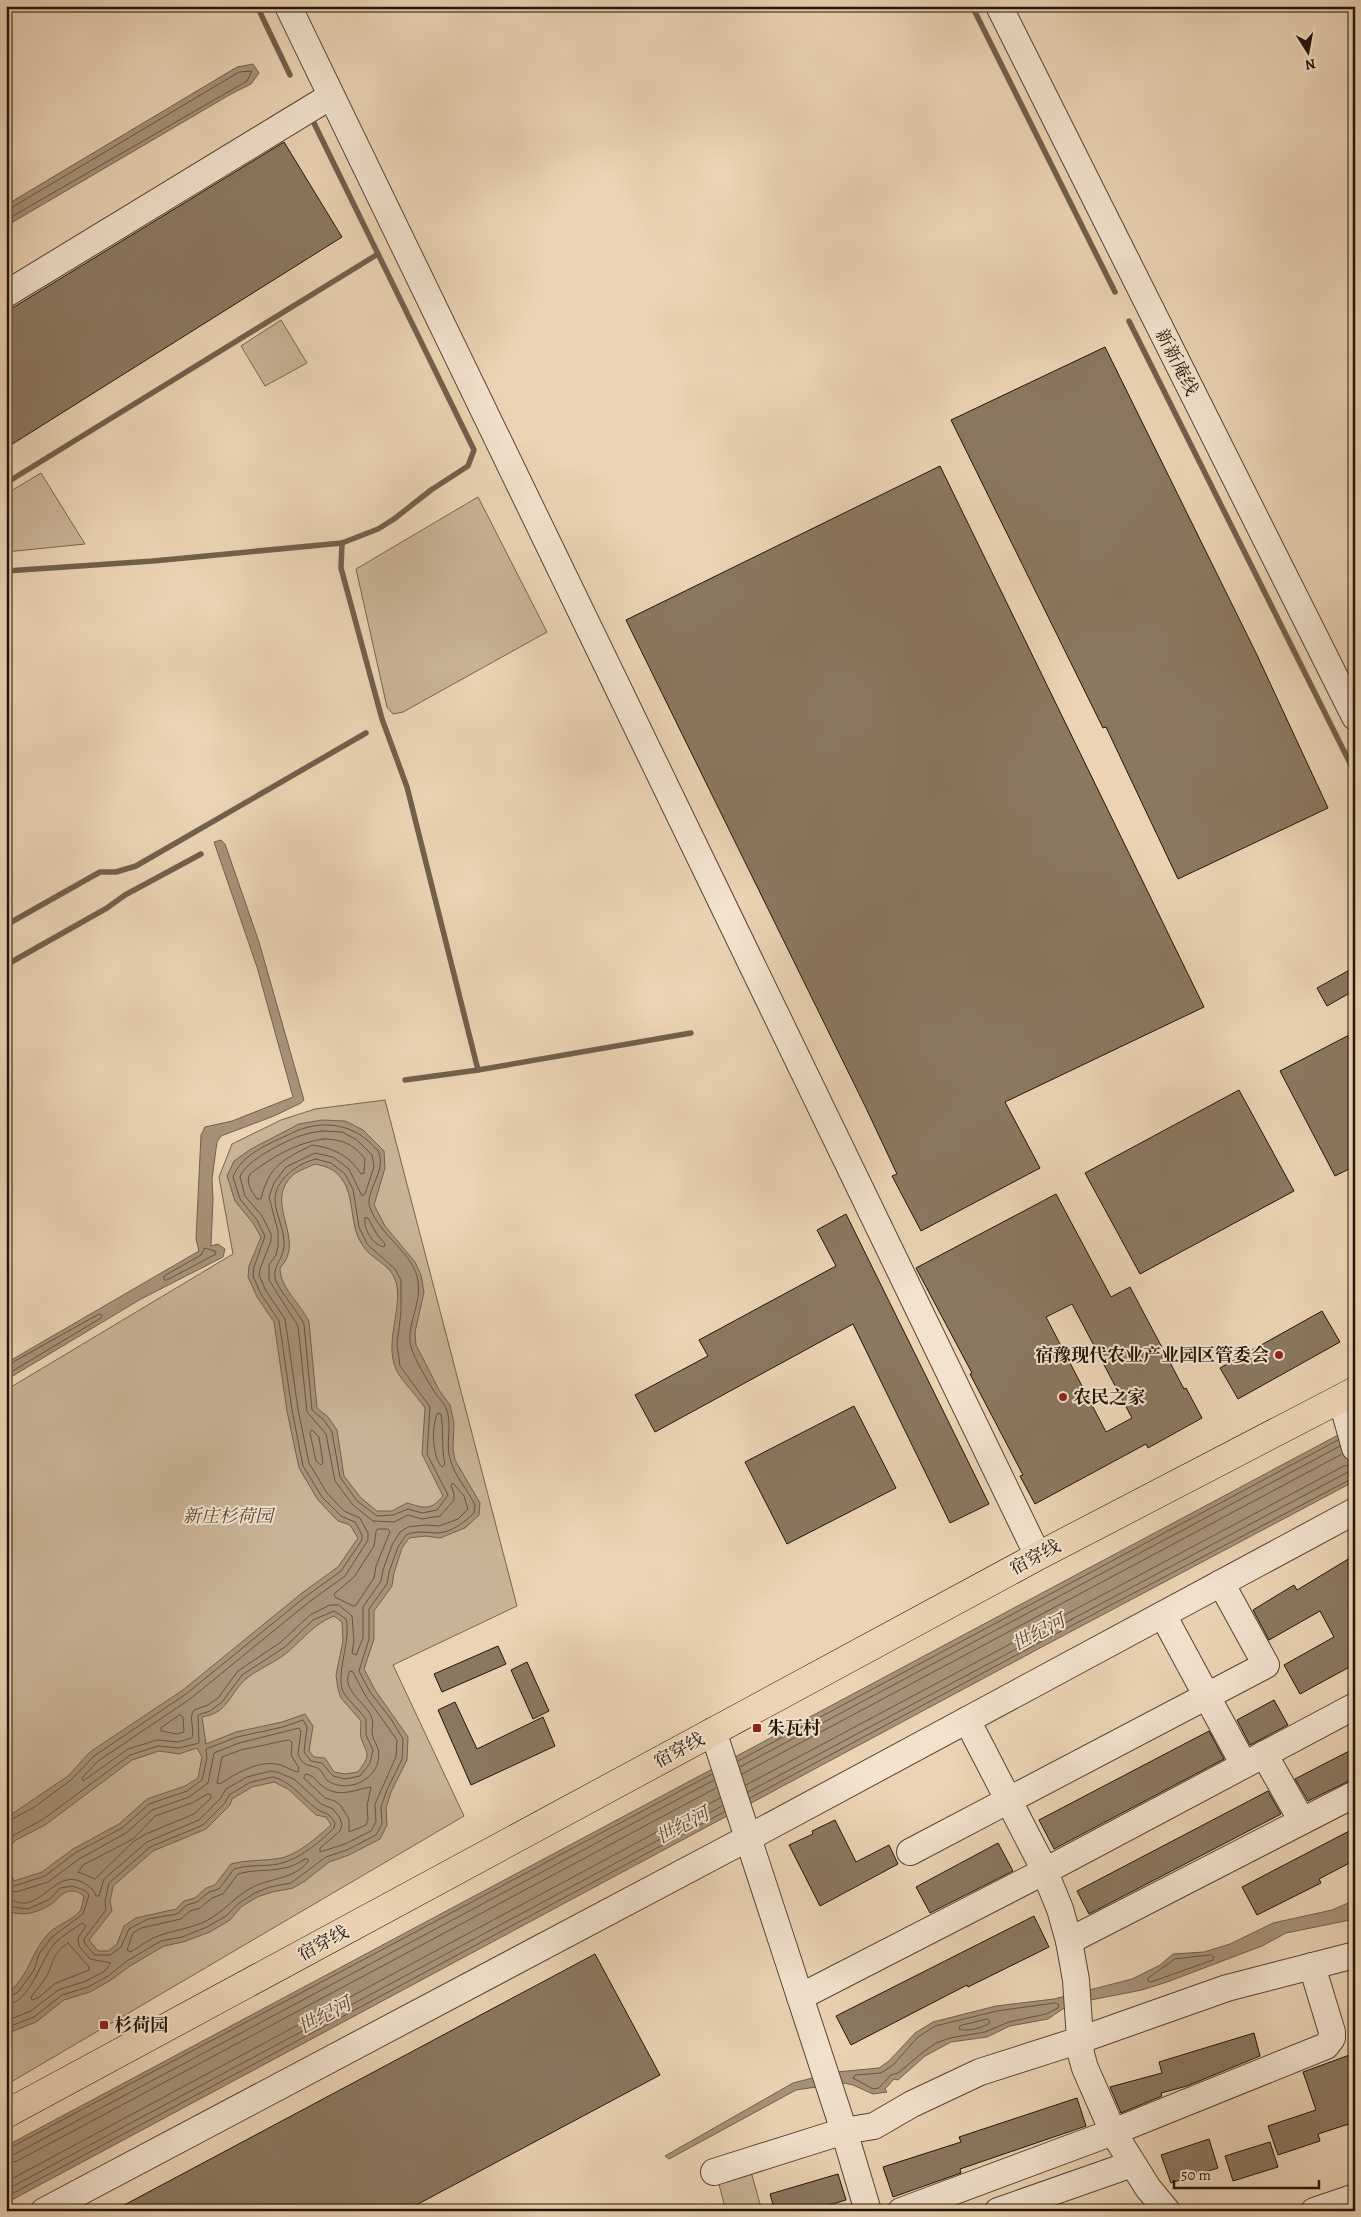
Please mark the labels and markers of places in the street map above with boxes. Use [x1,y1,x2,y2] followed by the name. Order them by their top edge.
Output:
[1035,1343,1269,1367] place label: 宿豫现代农业产业园区管委会
[1273,1349,1285,1361] marker: 宿豫现代农业产业园区管委会
[1073,1385,1145,1409] place label: 农民之家
[1057,1391,1069,1403] marker: 农民之家
[767,1716,821,1740] place label: 朱瓦村
[751,1722,763,1734] marker: 朱瓦村
[114,2013,168,2037] place label: 杉荷园
[98,2019,110,2031] marker: 杉荷园

